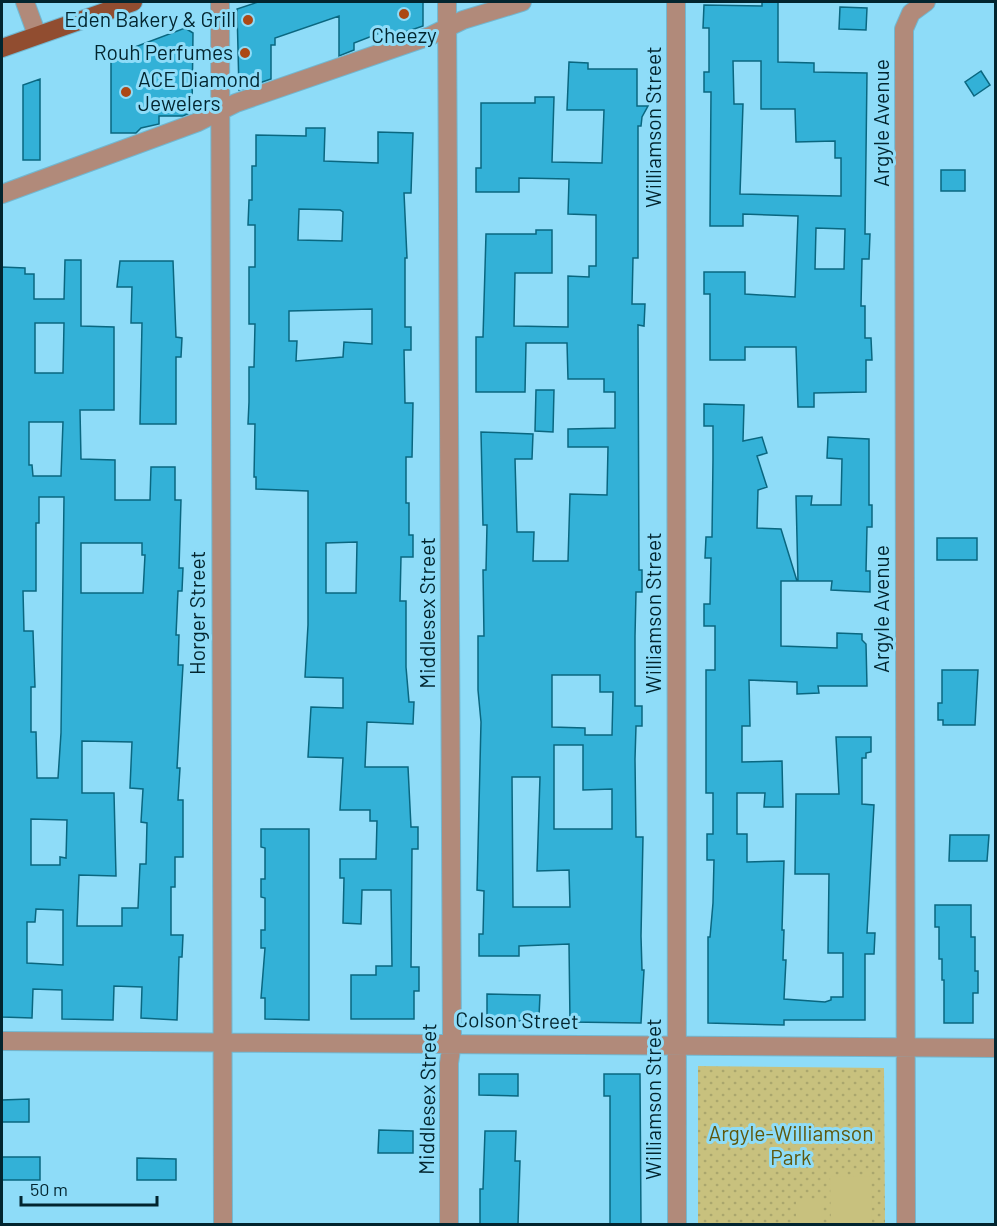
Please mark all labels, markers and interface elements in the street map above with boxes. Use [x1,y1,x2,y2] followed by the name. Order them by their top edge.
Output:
[64,6,236,31] place label: Eden Bakery & Grill
[397,7,411,21] marker: Cheezy
[241,13,255,27] marker: Eden Bakery & Grill
[371,22,437,47] place label: Cheezy
[94,39,233,64] place label: Rouh Perfumes
[238,46,252,60] marker: Rouh Perfumes
[640,46,665,208] street label: Williamson Street
[868,59,893,187] street label: Argyle Avenue
[138,66,261,115] place label: ACE Diamond Jewelers
[119,85,133,99] marker: ACE Diamond Jewelers
[640,532,665,694] street label: Williamson Street
[414,537,439,689] street label: Middlesex Street
[868,545,893,673] street label: Argyle Avenue
[184,551,209,675] street label: Horger Street
[455,1006,579,1033] street label: Colson Street
[640,1018,665,1180] street label: Williamson Street
[413,1023,440,1175] street label: Middlesex Street
[708,1120,874,1169] park label: Argyle-Williamson Park
[21,1169,158,1207] scale bar
[30,1178,68,1200] text: 50 m

